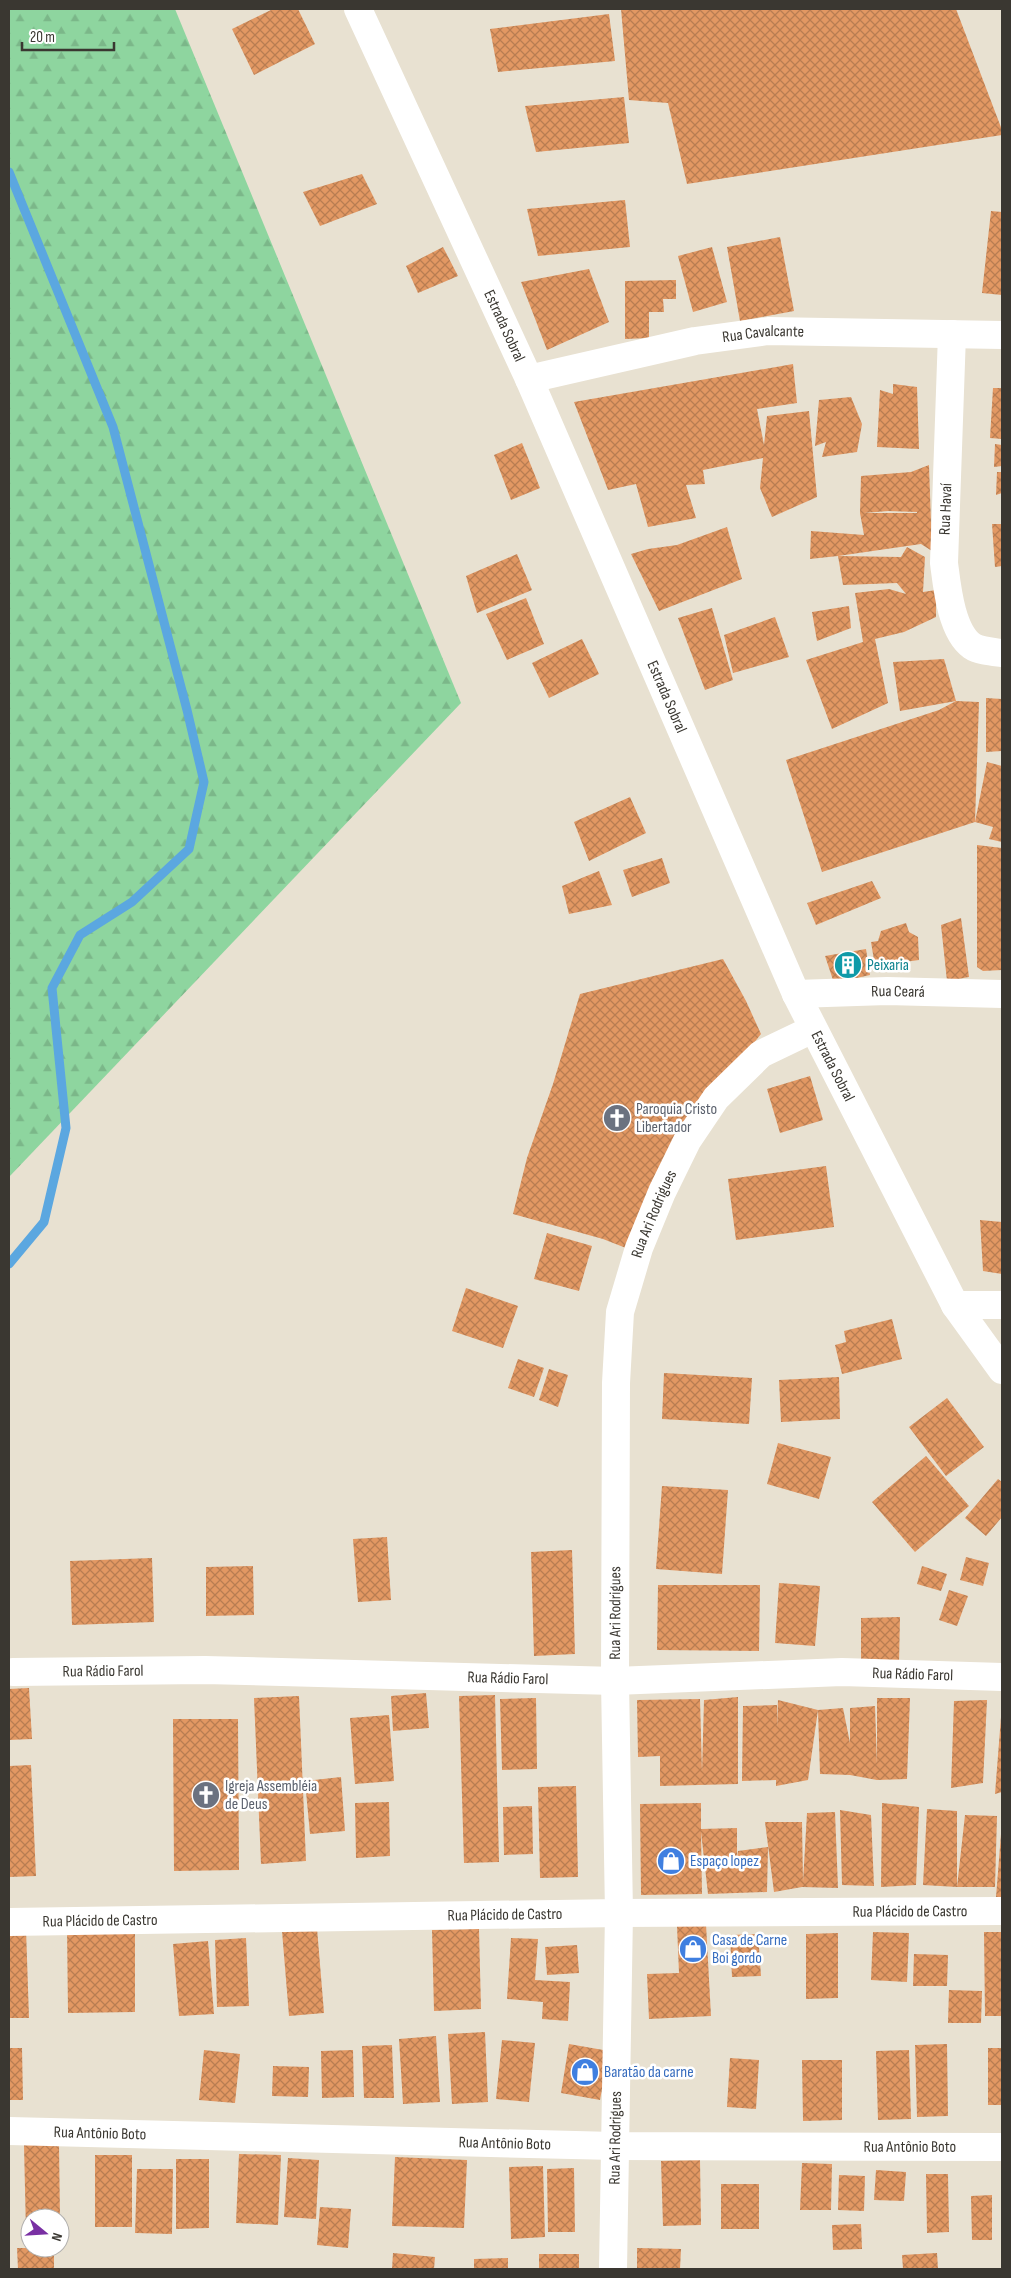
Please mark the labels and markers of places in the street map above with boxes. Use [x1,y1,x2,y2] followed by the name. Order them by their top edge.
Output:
[833,950,863,980] building icon: Peixaria
[867,956,909,975] place label: Peixaria
[636,1100,717,1137] place label: Paroquia Cristo Libertador
[602,1103,632,1133] church icon: Paroquia Cristo Libertador
[225,1777,317,1814] place label: Igreja Assembléia de Deus
[191,1780,221,1810] church icon: Igreja Assembléia de Deus
[656,1846,686,1876] shop icon: Espaço lopez
[690,1852,759,1871] place label: Espaço lopez
[712,1931,787,1968] place label: Casa de Carne Boi gordo
[678,1934,708,1964] shop icon: Casa de Carne Boi gordo
[570,2057,600,2087] shop icon: Baratão da carne
[604,2063,694,2082] place label: Baratão da carne

